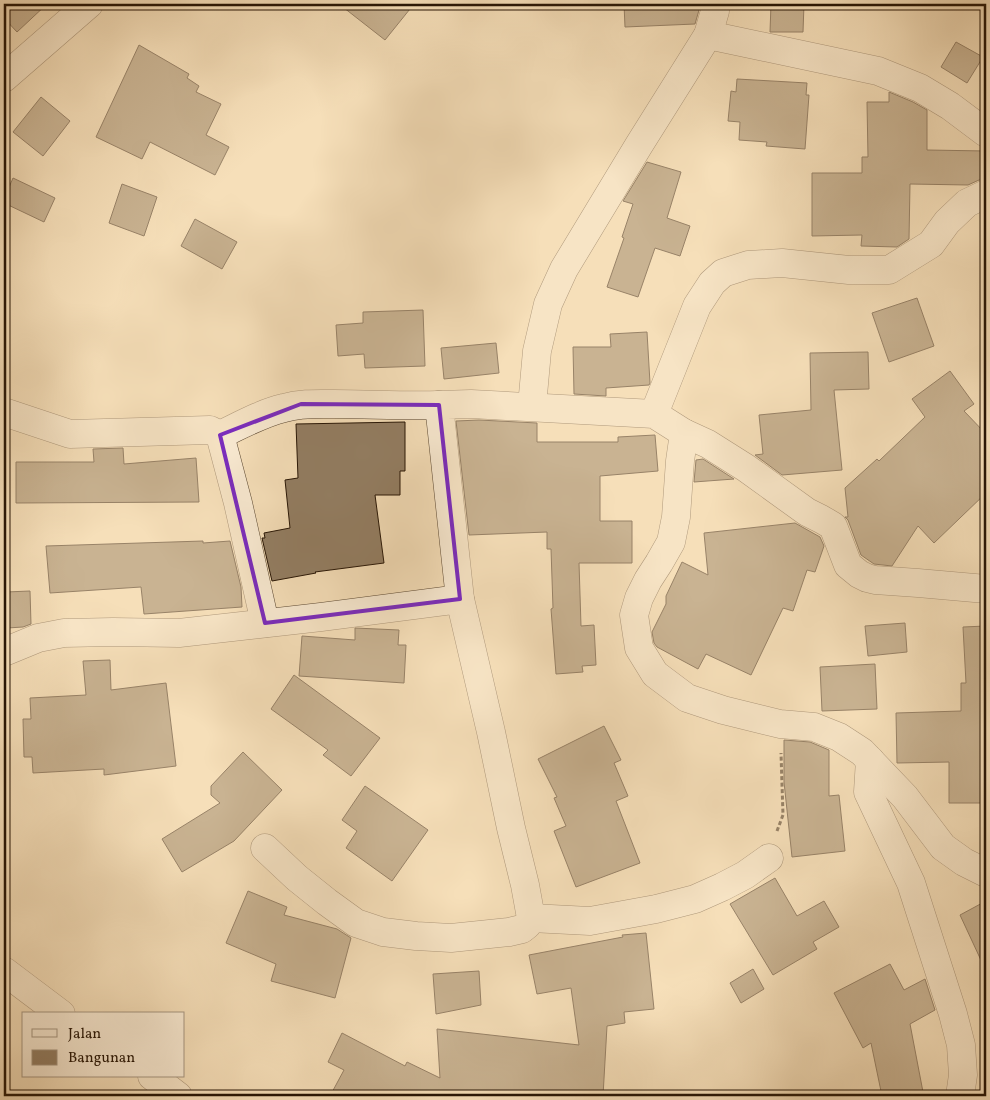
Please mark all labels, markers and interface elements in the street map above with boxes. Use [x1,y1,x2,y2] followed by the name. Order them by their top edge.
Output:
[22,1012,185,1078] legend
[68,1024,101,1045] text: Jalan
[68,1048,135,1069] text: Bangunan

